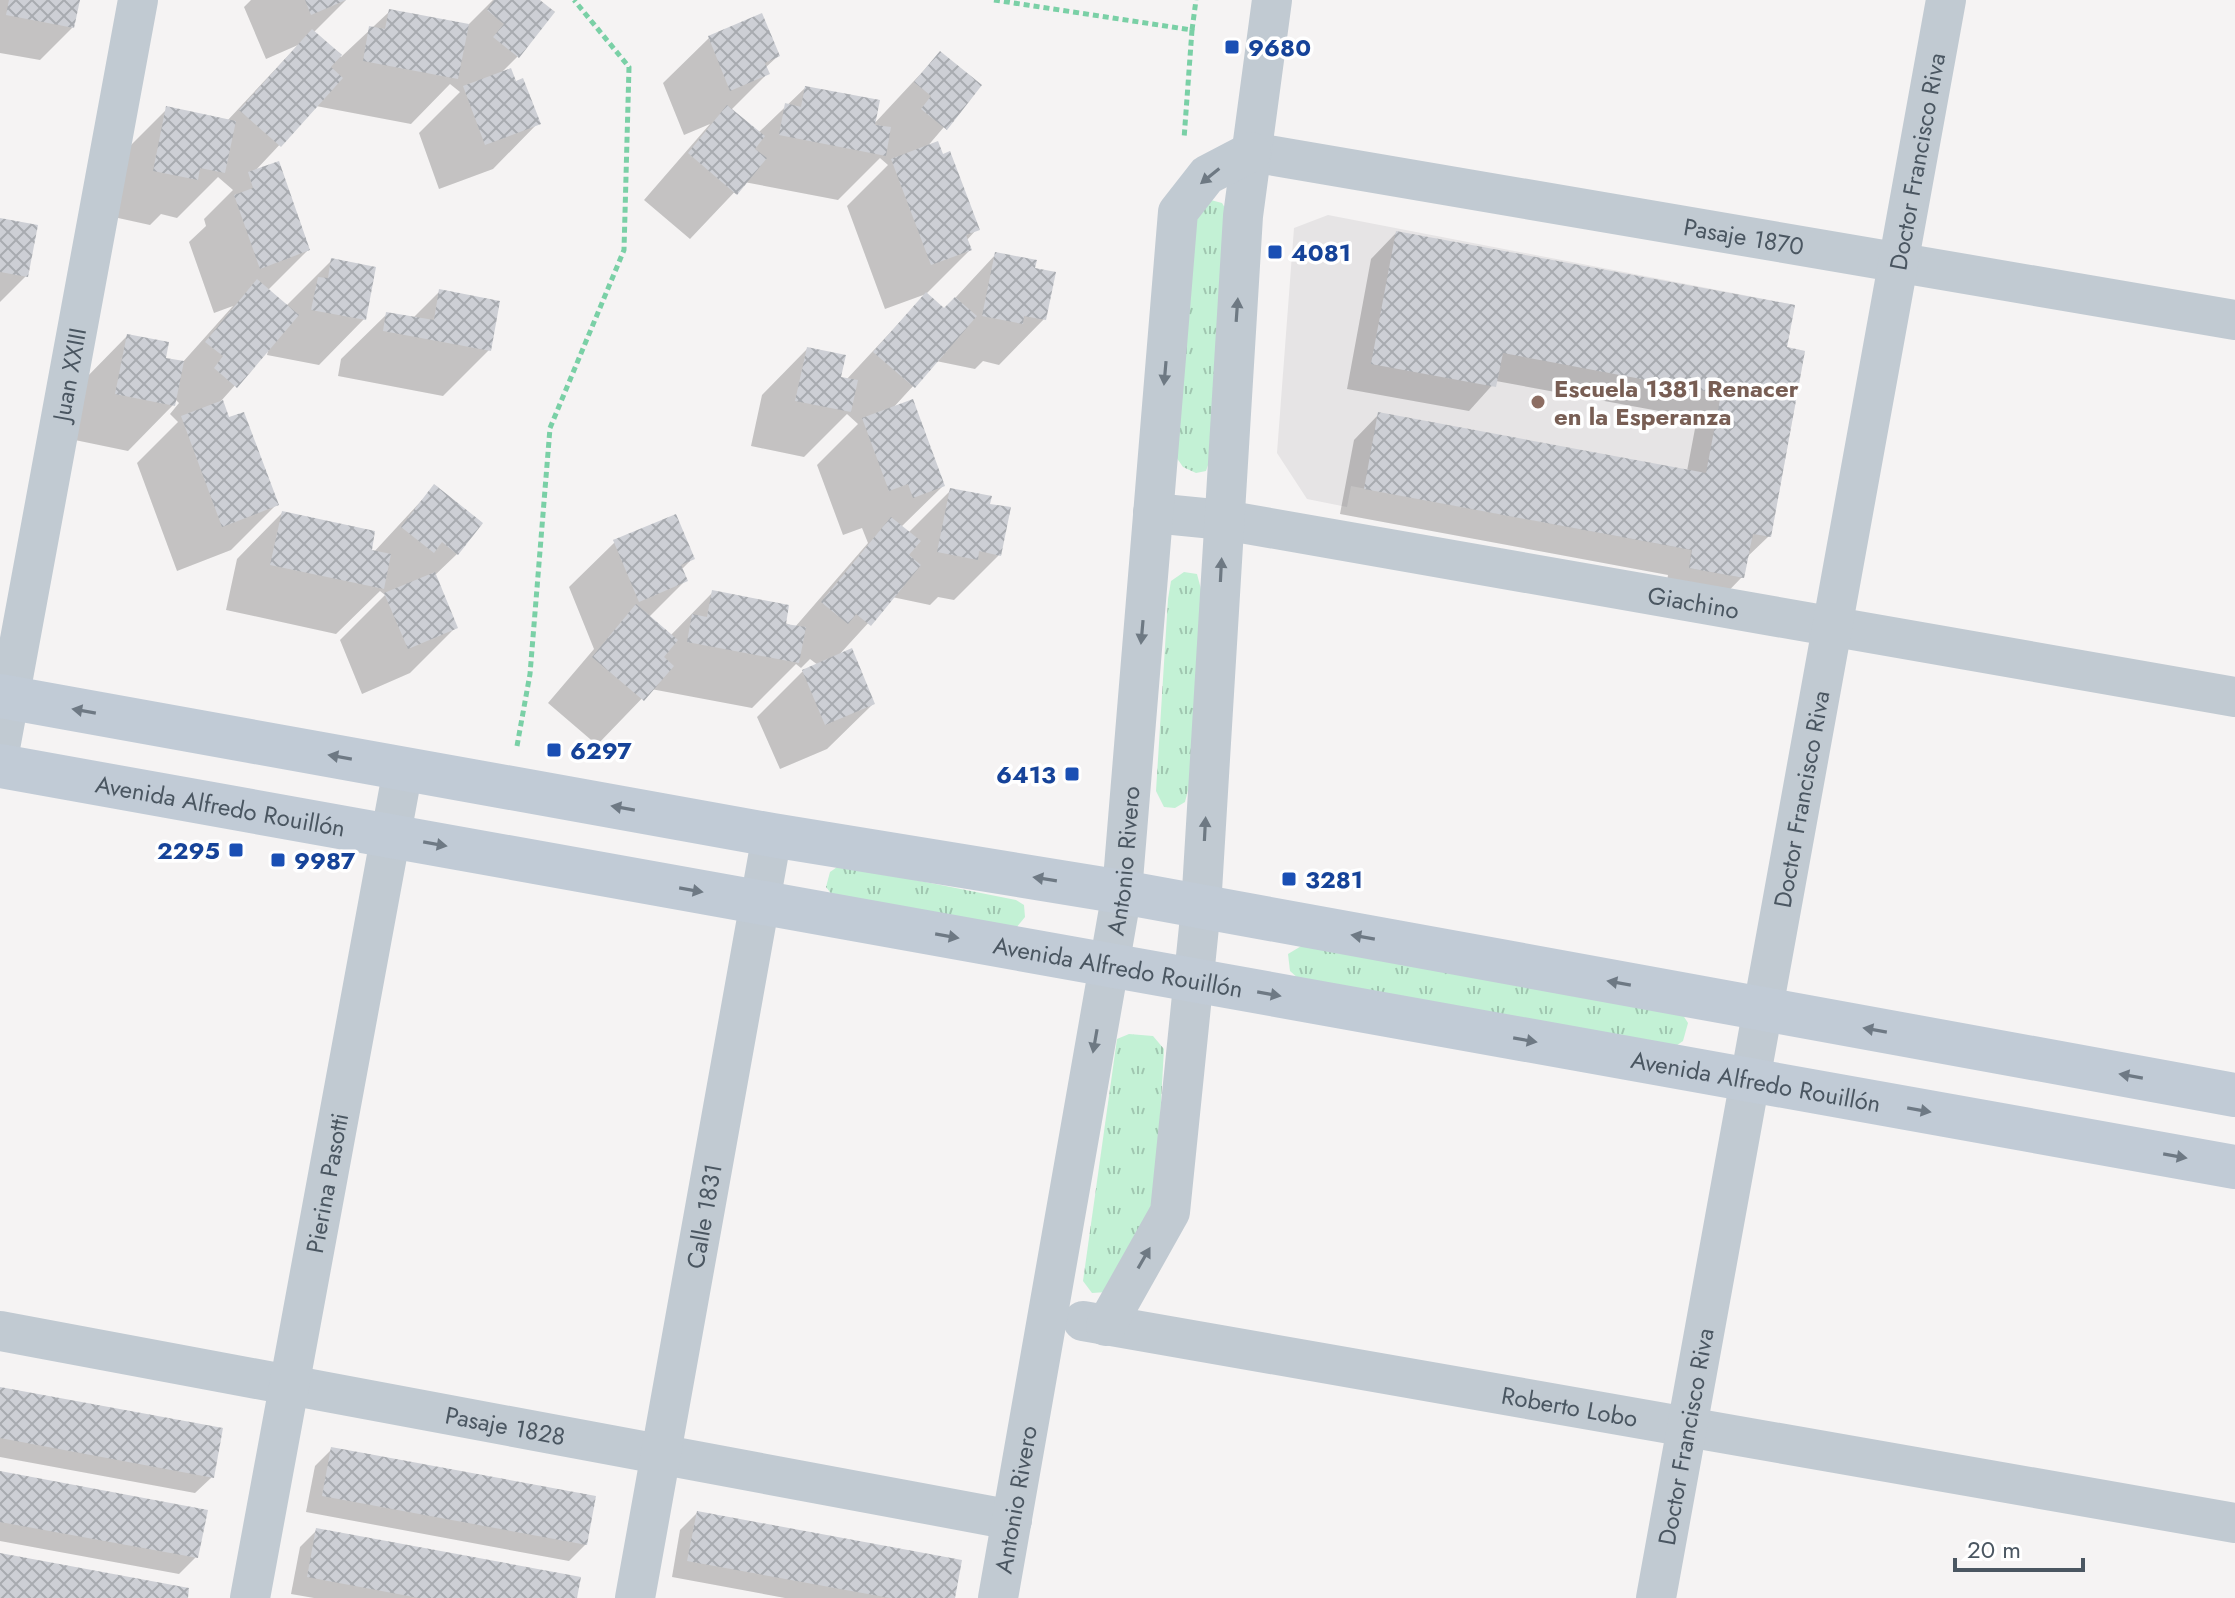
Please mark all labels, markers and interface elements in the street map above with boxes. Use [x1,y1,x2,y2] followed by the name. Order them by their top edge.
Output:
[1248,30,1311,65] place label: 9680
[1223,38,1241,56] marker: 9680
[1880,50,1954,273] street label: Doctor Francisco Riva
[1200,167,1220,184] one-way arrow
[1681,209,1807,264] street label: Pasaje 1870
[1291,235,1351,270] place label: 4081
[1266,243,1284,261] marker: 4081
[1231,297,1244,322] one-way arrow
[43,325,95,427] street label: Juan XXIII
[1158,361,1171,386] one-way arrow
[1554,371,1799,434] place label: Escuela 1381 Renacer en la Esperanza
[1529,393,1547,411] marker: Escuela 1381 Renacer en la Esperanza
[1215,557,1228,582] one-way arrow
[1645,577,1742,627] street label: Giachino
[1135,620,1148,645] one-way arrow
[1764,688,1838,910] street label: Doctor Francisco Riva
[71,705,96,717] one-way arrow
[570,733,632,768] place label: 6297
[545,741,563,759] marker: 6297
[327,751,352,763] one-way arrow
[996,757,1056,792] place label: 6413
[1063,765,1081,783] marker: 6413
[93,766,348,845] street label: Avenida Alfredo Rouillón
[1097,785,1148,938] street label: Antonio Rivero
[610,801,635,813] one-way arrow
[1199,816,1212,841] one-way arrow
[157,833,220,868] place label: 2295
[423,839,448,851] one-way arrow
[227,841,245,859] marker: 2295
[294,843,356,878] place label: 9987
[269,851,287,869] marker: 9987
[1305,862,1363,897] place label: 3281
[1280,870,1298,888] marker: 3281
[1032,872,1057,885] one-way arrow
[679,885,704,897] one-way arrow
[990,927,1246,1006] street label: Avenida Alfredo Rouillón
[935,930,960,942] one-way arrow
[1351,930,1376,942] one-way arrow
[1606,977,1631,989] one-way arrow
[1257,988,1282,1000] one-way arrow
[1862,1023,1887,1035] one-way arrow
[1089,1029,1101,1054] one-way arrow
[1513,1034,1538,1046] one-way arrow
[1628,1041,1884,1121] street label: Avenida Alfredo Rouillón
[2118,1070,2143,1082] one-way arrow
[1907,1105,1932,1117] one-way arrow
[296,1110,357,1256] street label: Pierina Pasotti
[2162,1151,2187,1163] one-way arrow
[677,1161,730,1272] street label: Calle 1831
[1137,1247,1151,1269] one-way arrow
[1648,1325,1722,1548] street label: Doctor Francisco Riva
[1499,1377,1640,1435] street label: Roberto Lobo
[442,1397,568,1454] street label: Pasaje 1828
[985,1423,1045,1576] street label: Antonio Rivero
[1955,1522,2083,1572] scale bar
[1967,1532,2021,1567] text: 20 m

